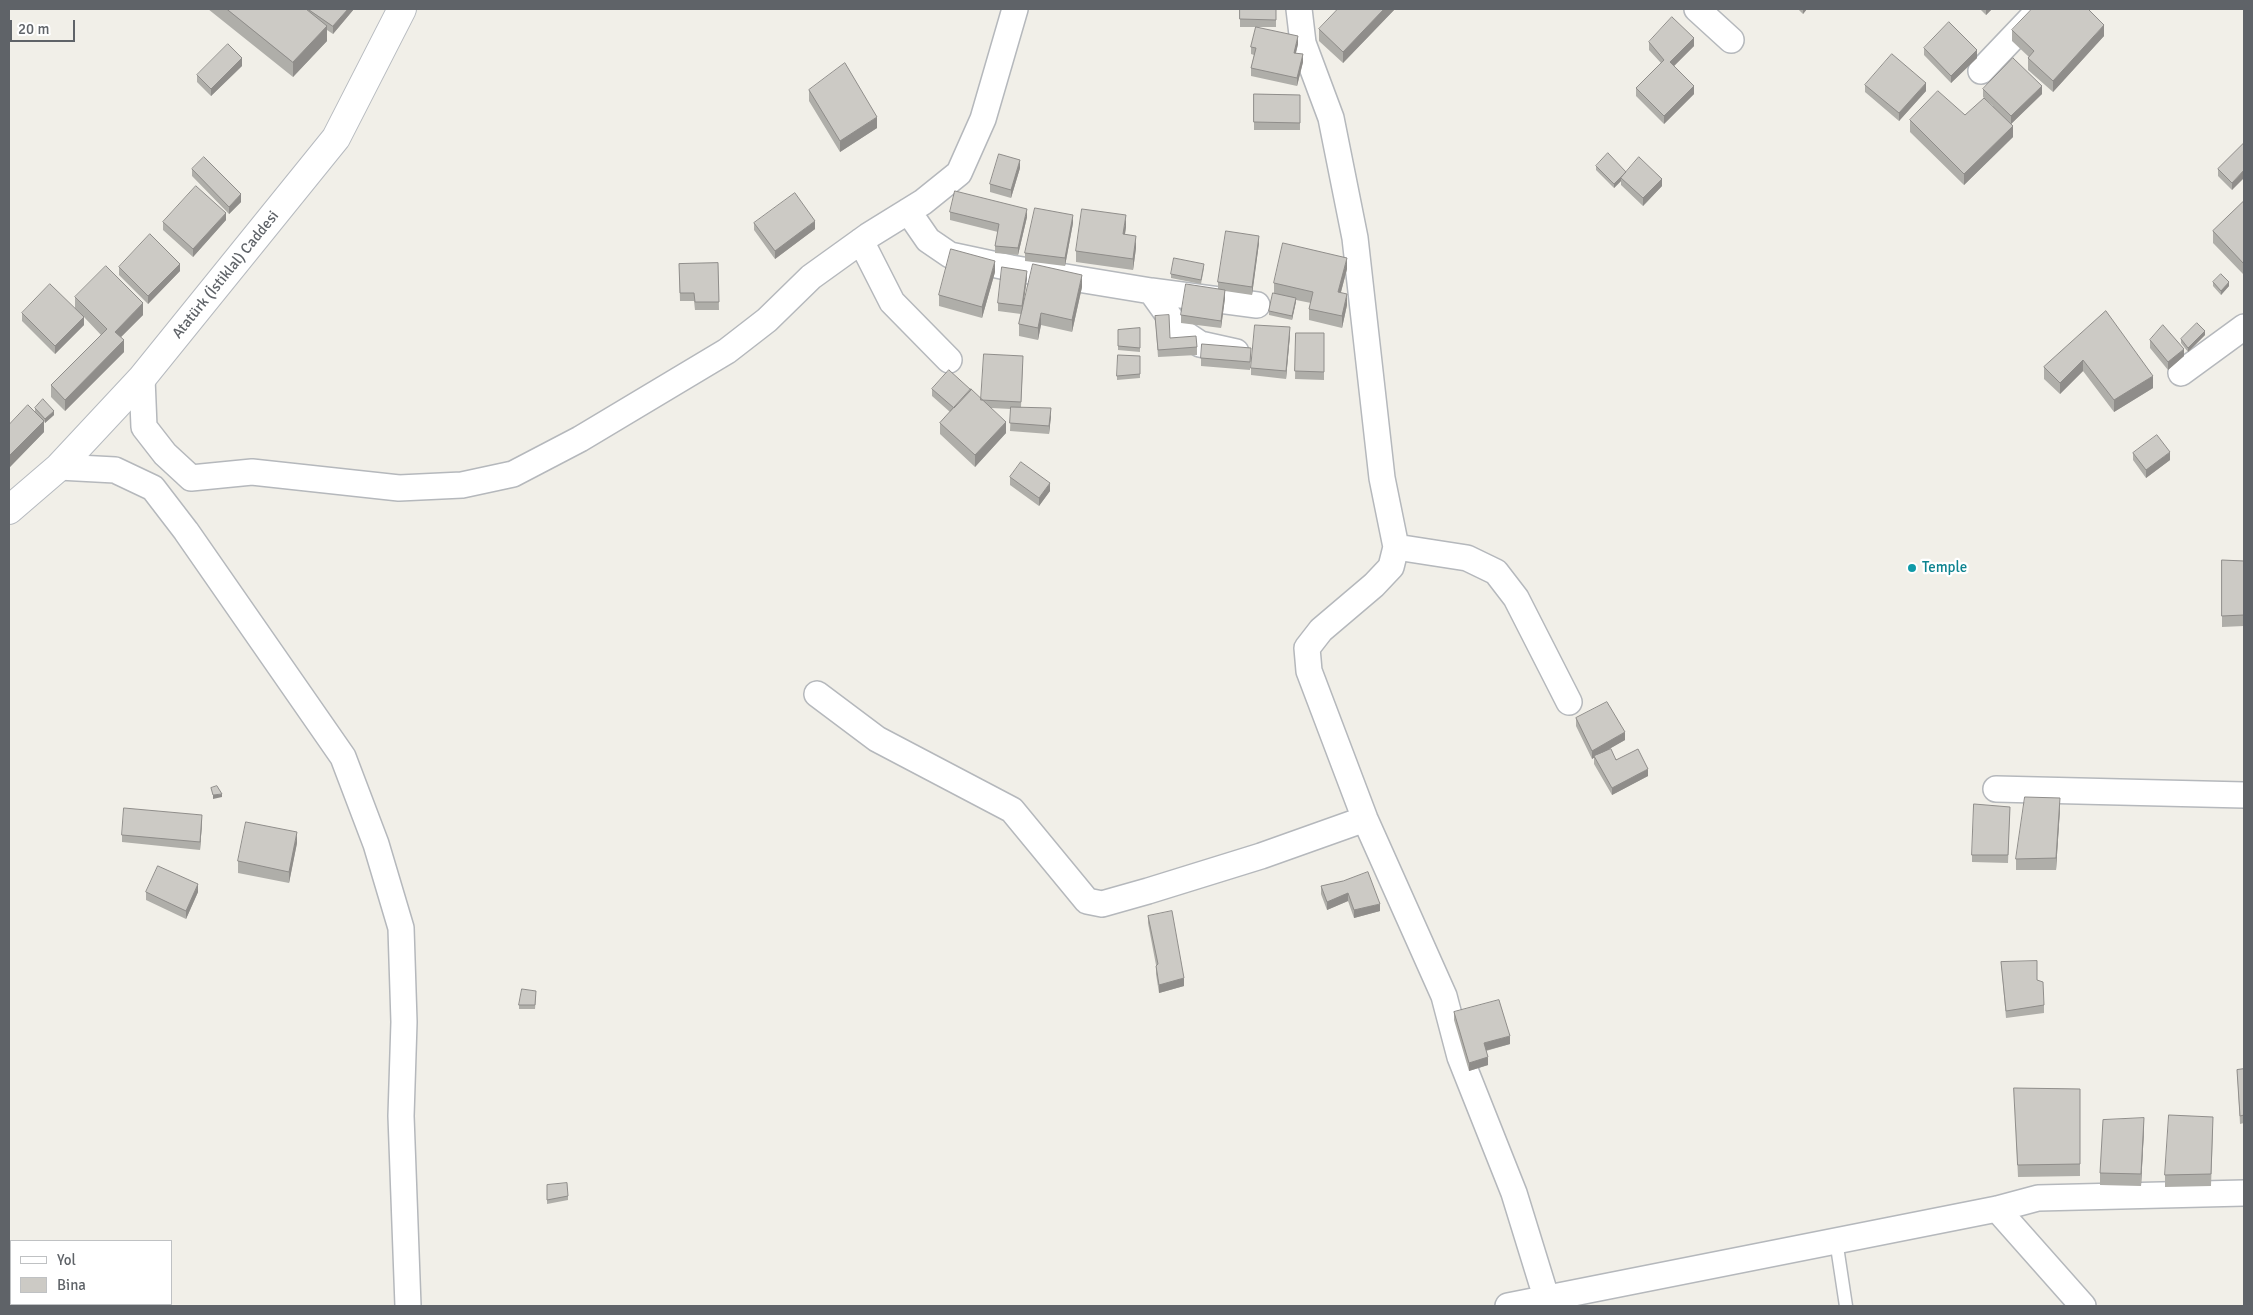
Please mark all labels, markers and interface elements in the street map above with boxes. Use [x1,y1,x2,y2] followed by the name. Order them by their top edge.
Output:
[12,10,78,42] scale bar
[18,20,49,38] text: 20 m
[169,207,283,343] street label: Atatürk (İstiklal) Caddesi
[1922,559,1967,577] place label: Temple
[1906,562,1918,574] marker: Temple
[10,1240,172,1305] legend
[57,1251,76,1269] text: Yol
[57,1276,86,1294] text: Bina

